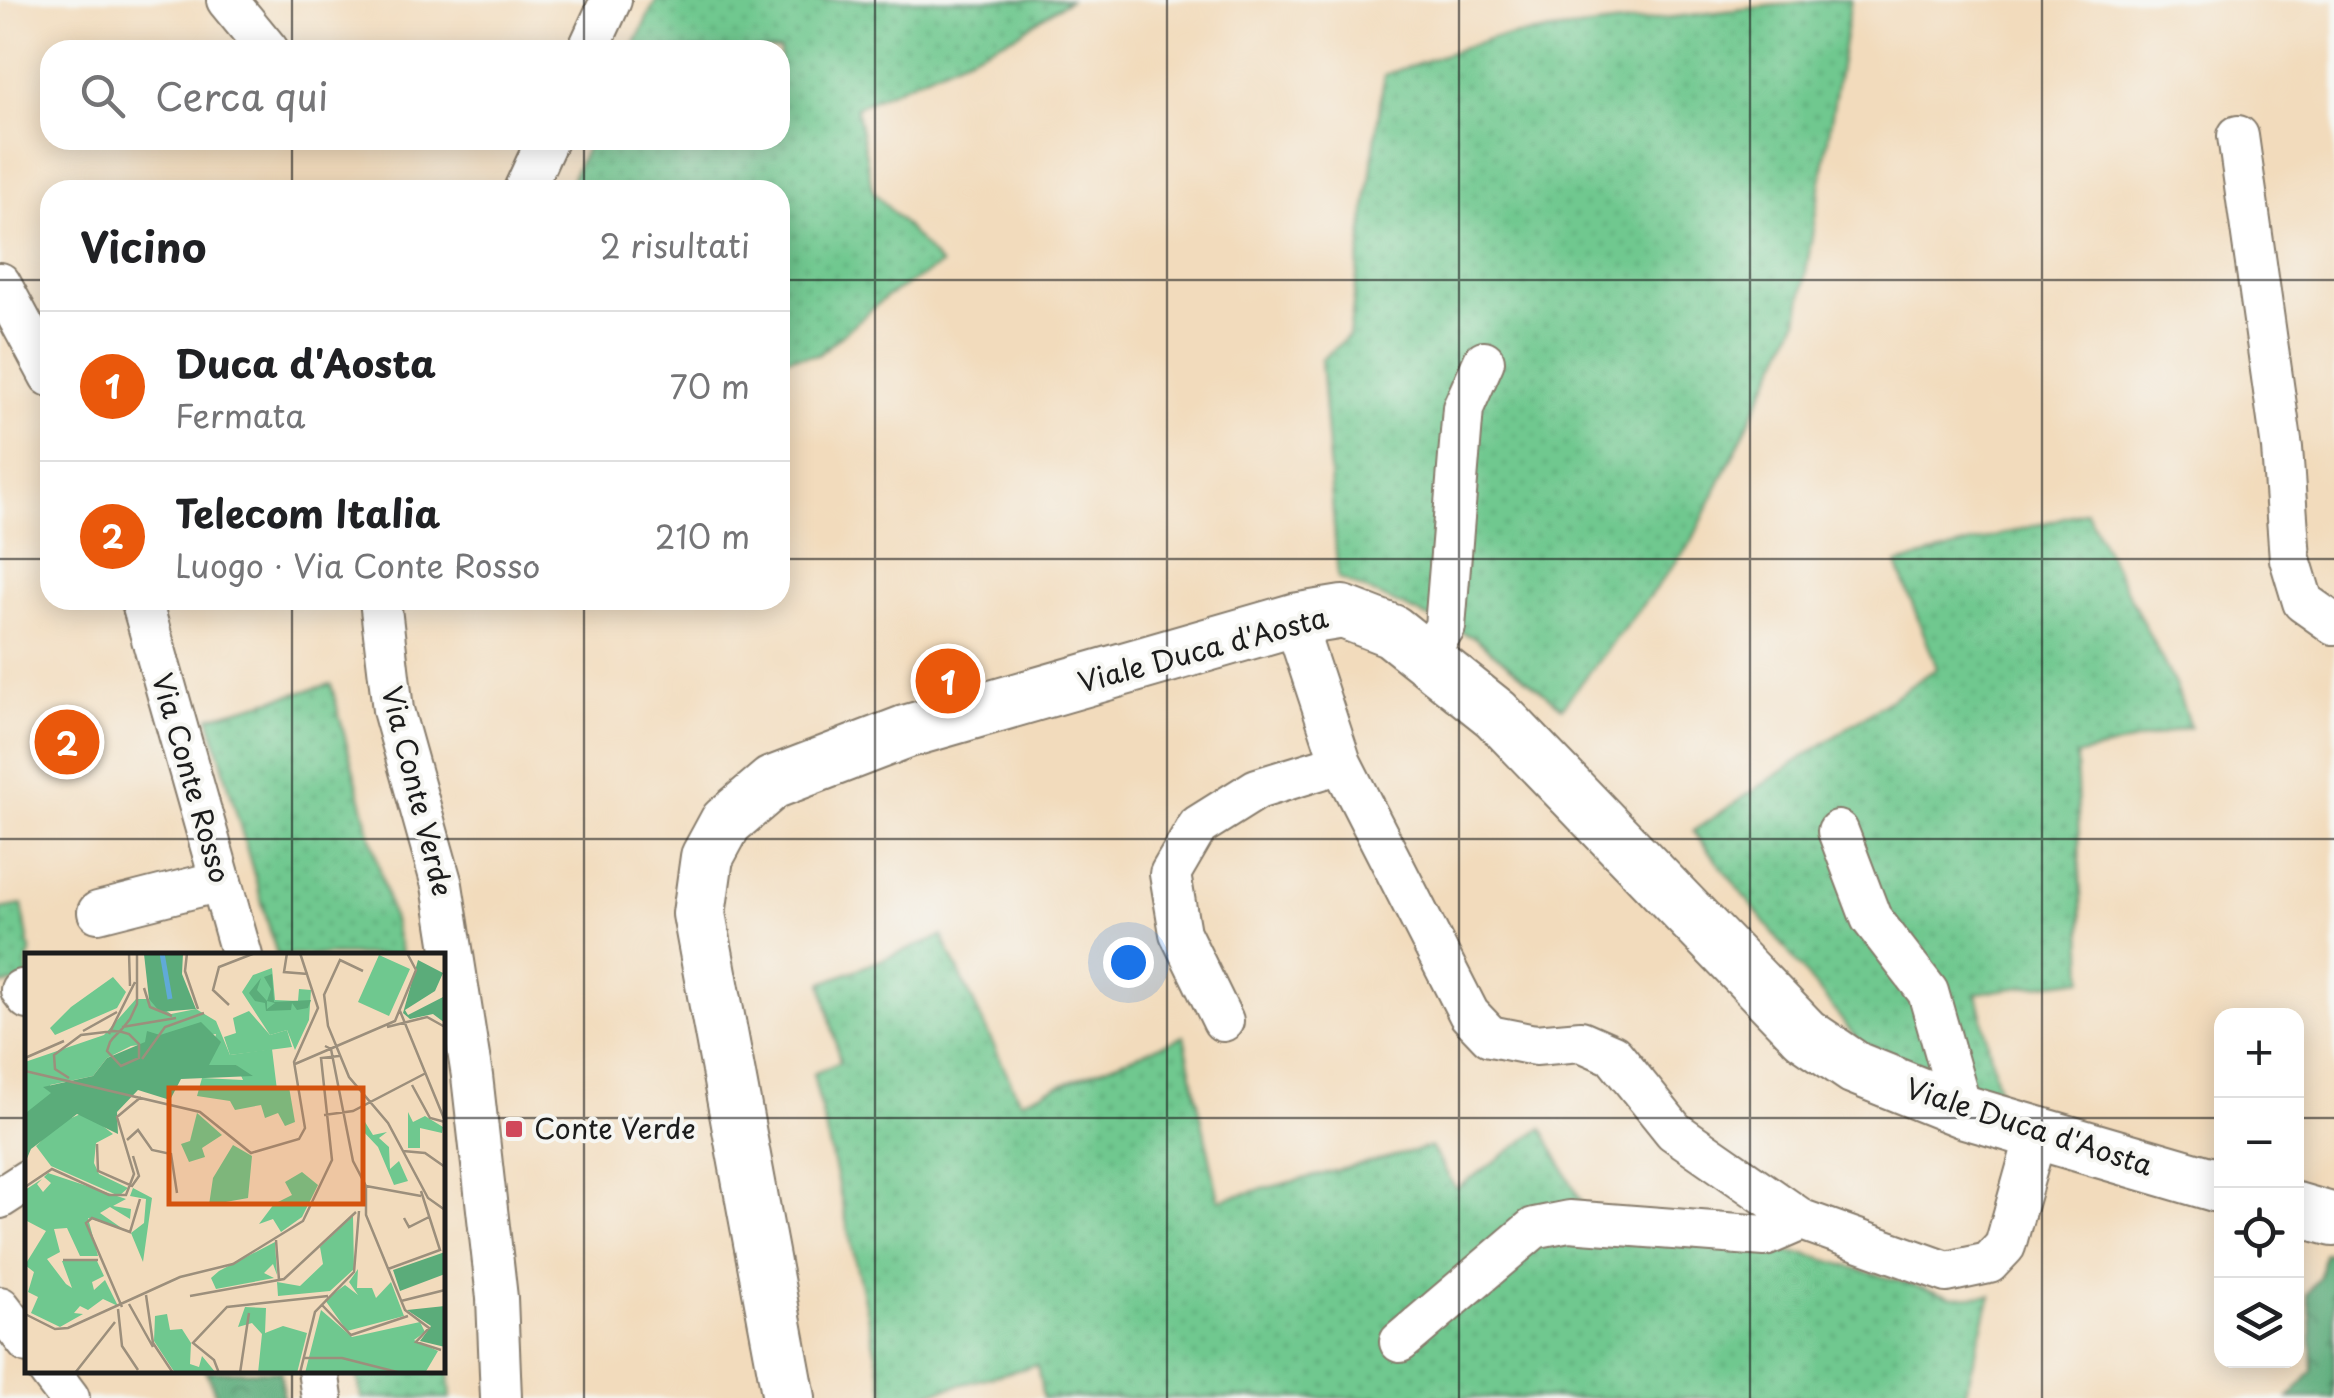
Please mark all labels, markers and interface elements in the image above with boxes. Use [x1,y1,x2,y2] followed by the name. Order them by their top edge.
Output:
[40,40,790,150] search box
[155,67,328,124] text: Cerca qui
[75,68,130,123] icon: search
[80,214,206,277] text: Vicino
[600,221,750,269] text: 2 risultati
[175,334,436,391] text: Duca d'Aosta
[105,362,120,410] text: 1
[670,362,750,410] text: 70 m
[175,391,305,439] text: Fermata
[175,484,440,541] text: Telecom Italia
[101,512,124,560] text: 2
[655,512,750,560] text: 210 m
[175,541,540,589] text: Luogo · Via Conte Rosso
[1073,594,1333,703] street label: Viale Duca d'Aosta
[916,644,980,718] pin: 1
[142,668,243,888] street label: Via Conte Rosso
[372,681,465,900] street label: Via Conte Verde
[34,704,100,780] pin: 2
[1103,937,1154,988] your location
[25,953,445,1373] inset map
[2214,1008,2304,1368] map controls
[2214,1008,2304,1098] button: +
[1901,1065,2159,1186] street label: Viale Duca d'Aosta
[2214,1098,2304,1188] button: −
[534,1106,695,1149] place label: Conte Verde
[503,1118,525,1140] marker: Conte Verde
[2214,1188,2304,1278] button: locate
[2214,1278,2304,1368] button: layers

